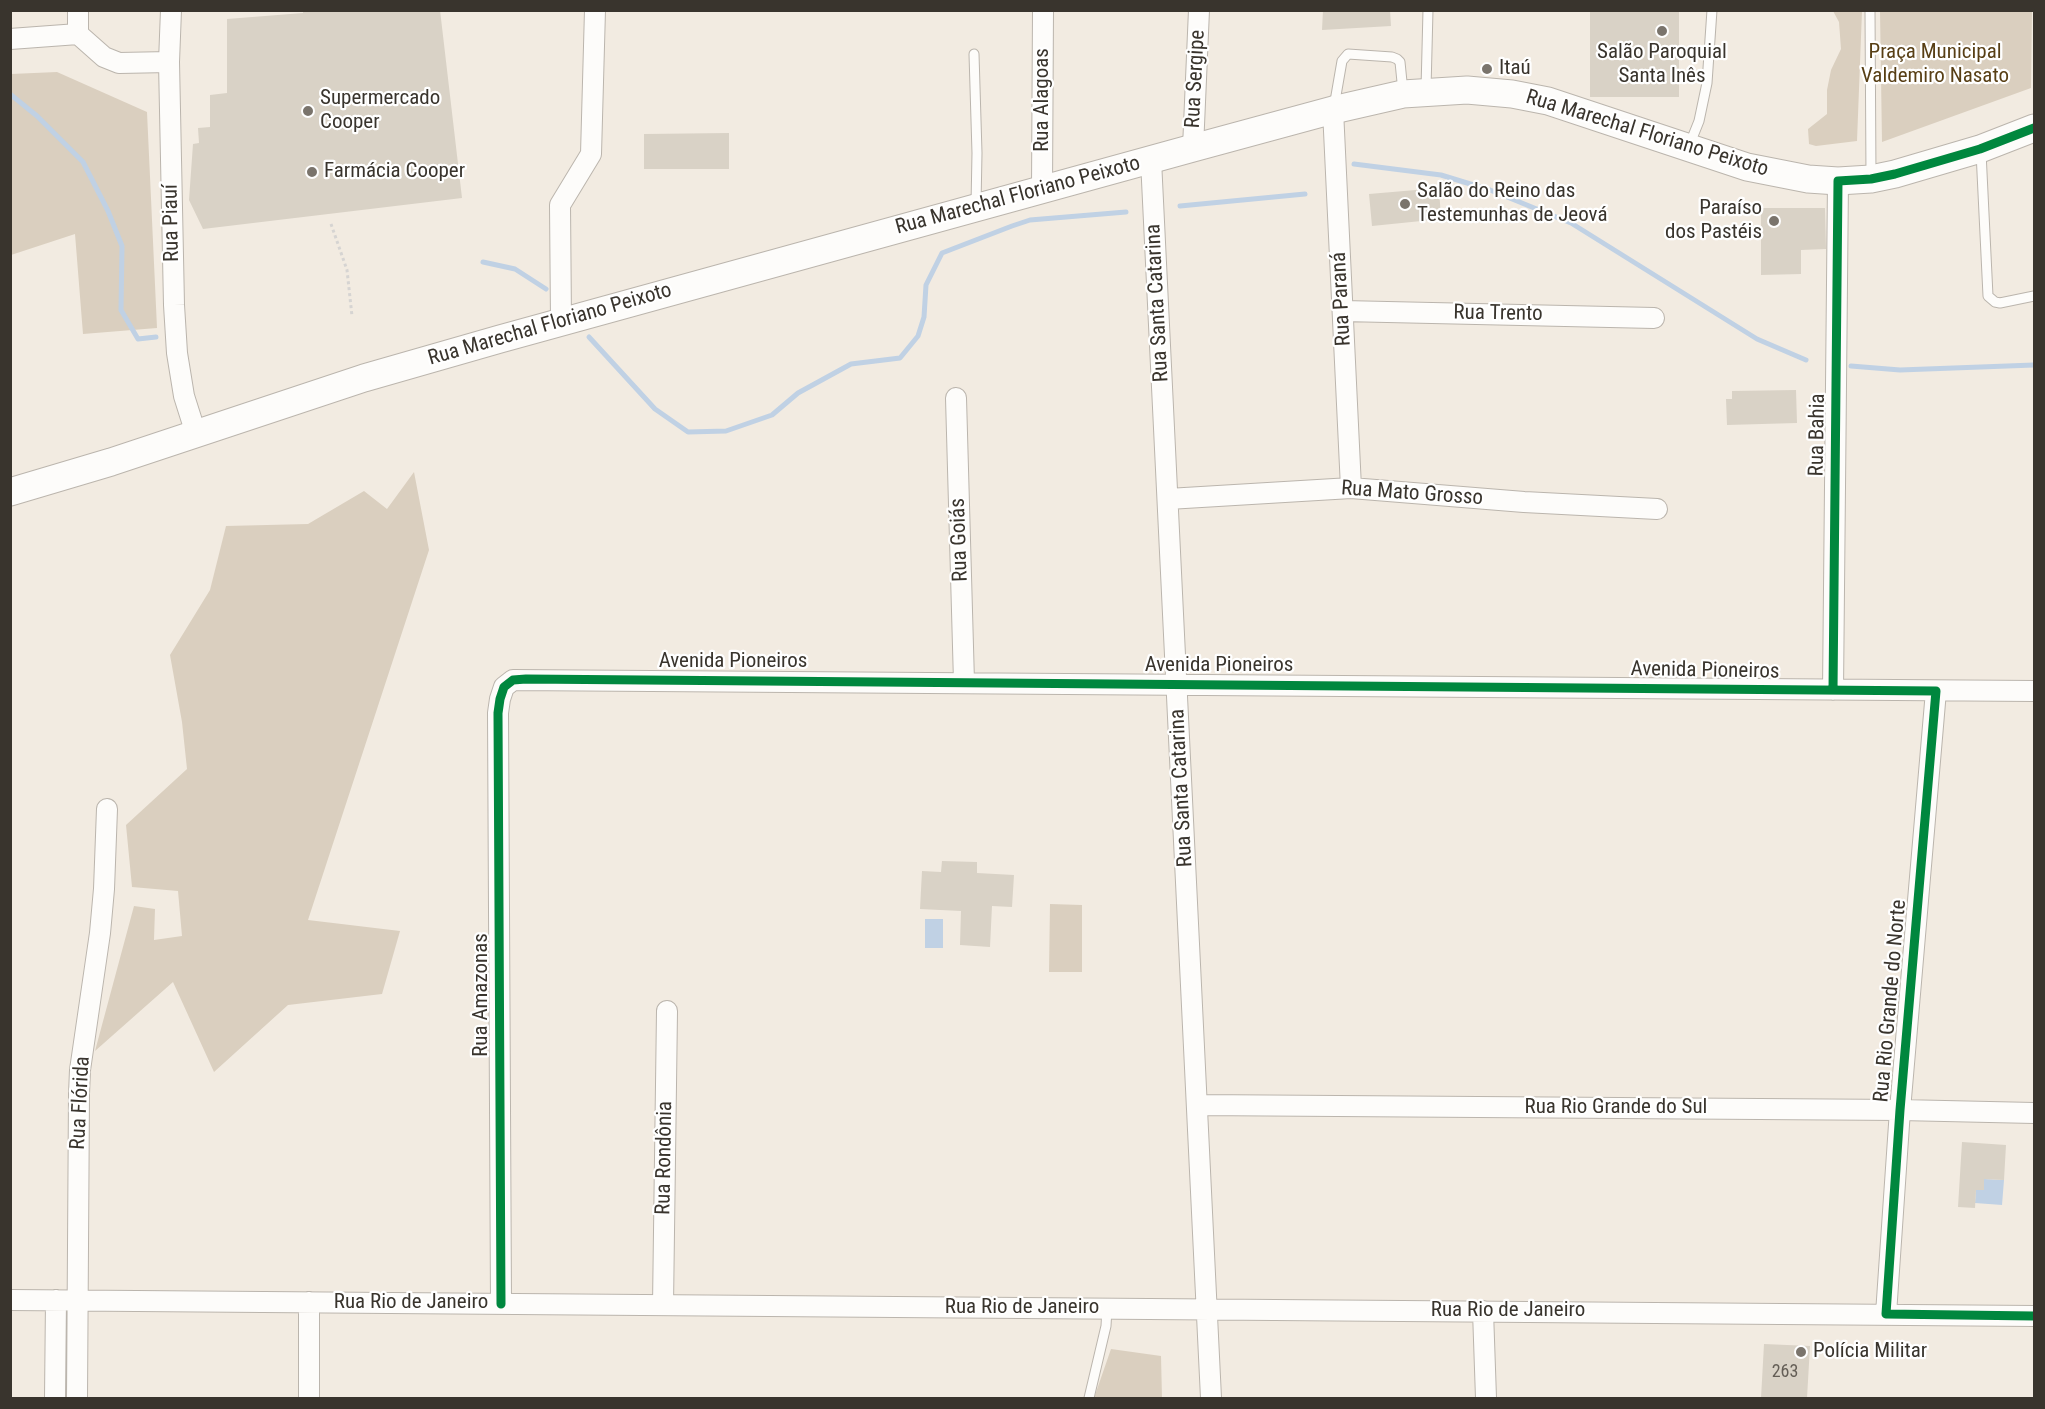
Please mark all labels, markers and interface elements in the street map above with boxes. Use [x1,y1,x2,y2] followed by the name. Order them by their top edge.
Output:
[1655,24,1669,38] marker: Salão Paroquial Santa Inês
[1181,29,1211,129] street label: Rua Sergipe
[1597,40,1727,90] place label: Salão Paroquial Santa Inês
[1861,40,2009,90] park label: Praça Municipal Valdemiro Nasato
[1030,48,1056,152] street label: Rua Alagoas
[1499,56,1531,82] place label: Itaú
[1480,62,1494,76] marker: Itaú
[1523,85,1771,183] street label: Rua Marechal Floriano Peixoto
[320,86,440,136] place label: Supermercado Cooper
[301,104,315,118] marker: Supermercado Cooper
[893,151,1143,241] street label: Rua Marechal Floriano Peixoto
[324,159,465,185] place label: Farmácia Cooper
[305,165,319,179] marker: Farmácia Cooper
[1417,179,1607,229] place label: Salão do Reino das Testemunhas de Jeová
[159,184,185,262] street label: Rua Piauí
[1665,196,1762,246] place label: Paraíso dos Pastéis
[1398,197,1412,211] marker: Salão do Reino das Testemunhas de Jeová
[1767,214,1781,228] marker: Paraíso dos Pastéis
[1141,223,1175,383] street label: Rua Santa Catarina
[1327,251,1357,347] street label: Rua Paraná
[425,278,675,372] street label: Rua Marechal Floriano Peixoto
[1453,301,1543,327] street label: Rua Trento
[1805,393,1831,477] street label: Rua Bahia
[1340,476,1484,512] street label: Rua Mato Grosso
[946,498,974,582] street label: Rua Goiás
[659,649,807,675] street label: Avenida Pioneiros
[1145,653,1293,679] street label: Avenida Pioneiros
[1630,657,1780,685] street label: Avenida Pioneiros
[1165,708,1199,868] street label: Rua Santa Catarina
[1870,899,1912,1103] street label: Rua Rio Grande do Norte
[469,933,495,1057] street label: Rua Amazonas
[66,1056,96,1150] street label: Rua Flórida
[1525,1095,1707,1121] street label: Rua Rio Grande do Sul
[651,1101,679,1215] street label: Rua Rondônia
[334,1290,488,1316] street label: Rua Rio de Janeiro
[945,1295,1099,1321] street label: Rua Rio de Janeiro
[1431,1298,1585,1324] street label: Rua Rio de Janeiro
[1813,1339,1927,1365] place label: Polícia Militar
[1794,1345,1808,1359] marker: Polícia Militar
[1772,1361,1798,1383] house number: 263

